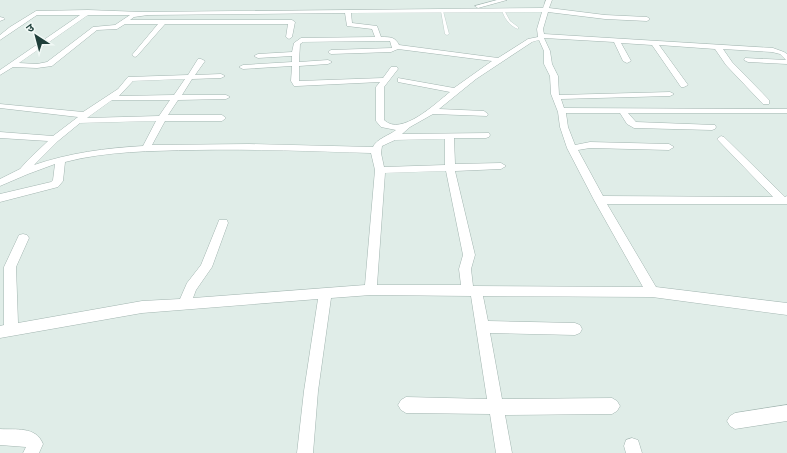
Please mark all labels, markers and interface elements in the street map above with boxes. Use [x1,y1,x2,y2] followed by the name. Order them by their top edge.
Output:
[16,16,56,56] north arrow
[23,20,37,35] text: उ

